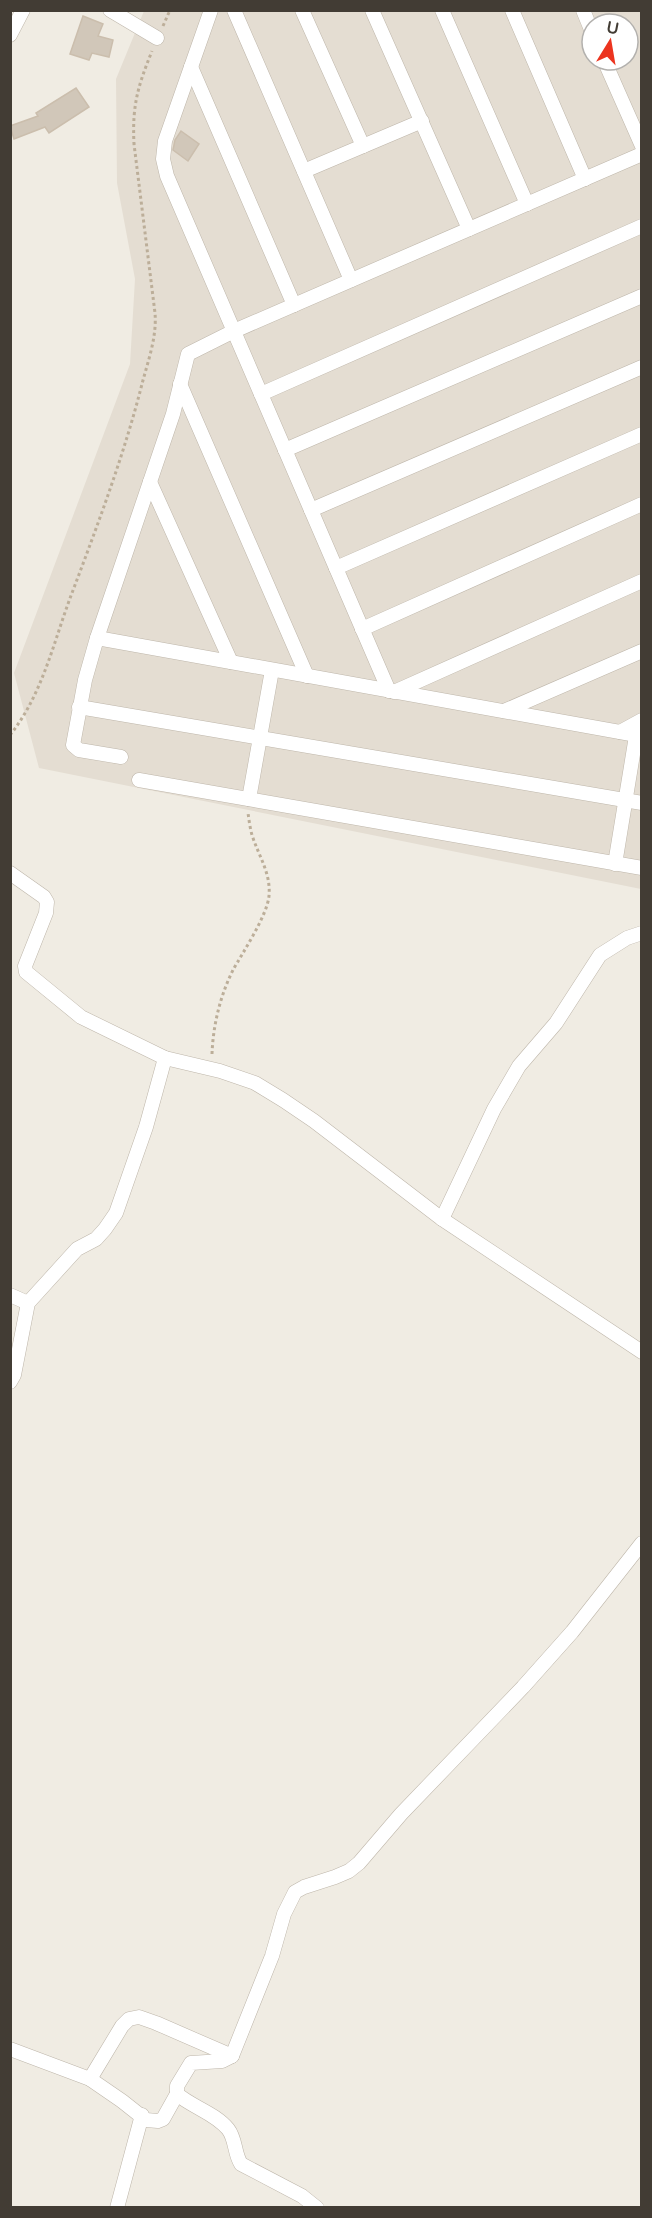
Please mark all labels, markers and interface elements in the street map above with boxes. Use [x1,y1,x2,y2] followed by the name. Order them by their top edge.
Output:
[580,12,640,72] north arrow
[605,17,621,39] text: U

